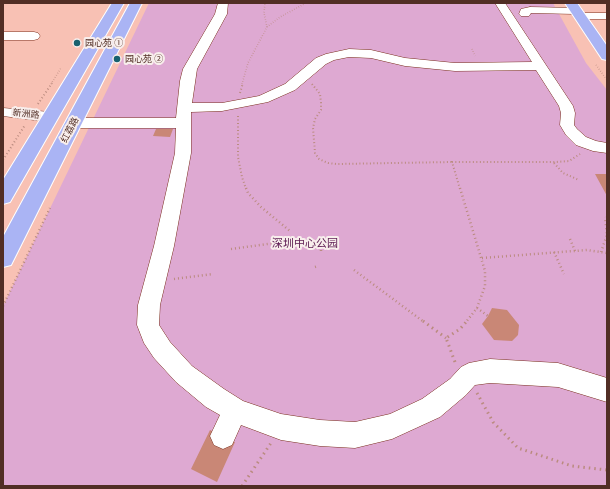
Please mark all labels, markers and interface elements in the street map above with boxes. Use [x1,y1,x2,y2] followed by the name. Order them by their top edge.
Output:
[72,38,82,48] marker: 园心苑 ①
[85,38,123,48] place label: 园心苑 ①
[112,54,122,64] marker: 园心苑 ②
[125,54,163,64] place label: 园心苑 ②
[12,107,40,121] street label: 新洲路
[59,116,81,144] street label: 红荔路
[272,237,338,251] park label: 深圳中心公园

